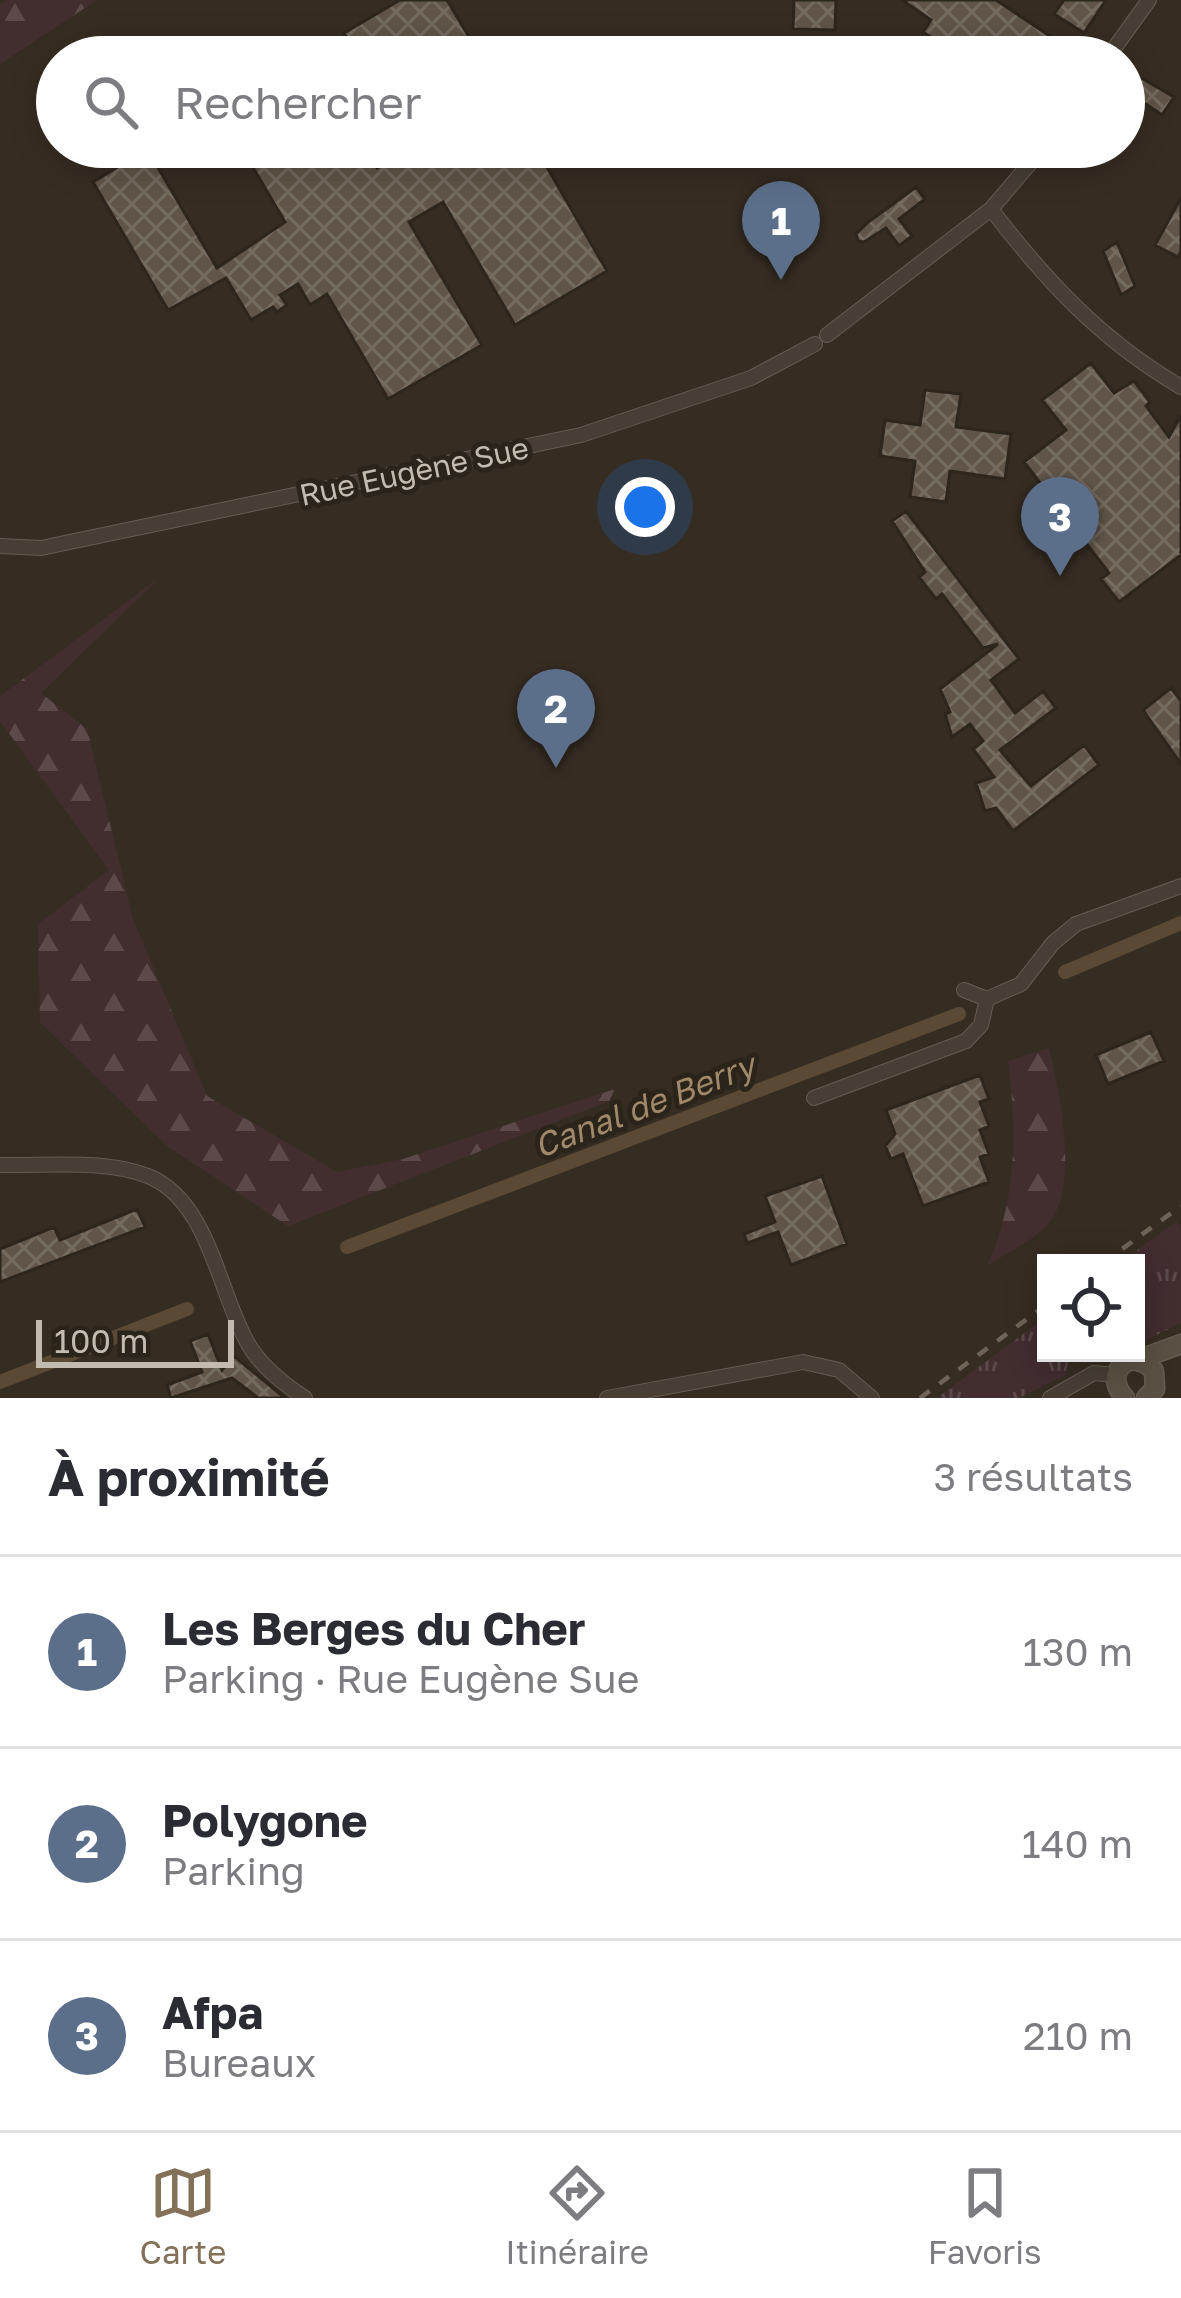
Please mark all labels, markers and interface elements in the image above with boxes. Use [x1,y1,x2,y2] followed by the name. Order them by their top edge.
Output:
[36,36,1145,168] search box
[78,69,144,135] icon: search
[174,75,422,129] text: Rechercher
[742,181,820,280] pin: 1
[296,429,532,513] street label: Rue Eugène Sue
[615,477,675,537] your location
[1021,477,1099,576] pin: 3
[517,669,595,768] pin: 2
[528,1043,764,1165] water label: Canal de Berry
[1037,1254,1145,1362] map controls
[1037,1254,1145,1362] button: locate
[36,1314,234,1367] scale bar
[54,1321,148,1360] text: 100 m
[48,1446,330,1507] text: À proximité
[934,1453,1133,1500] text: 3 résultats
[162,1601,585,1655] text: Les Berges du Cher
[77,1628,97,1675] text: 1
[1023,1628,1133,1675] text: 130 m
[162,1655,639,1702] text: Parking · Rue Eugène Sue
[162,1793,367,1847] text: Polygone
[75,1820,99,1867] text: 2
[1022,1820,1133,1867] text: 140 m
[162,1847,305,1894] text: Parking
[162,1985,263,2039] text: Afpa
[75,2012,99,2059] text: 3
[1023,2012,1133,2059] text: 210 m
[162,2039,316,2086] text: Bureaux
[139,2160,226,2271] tab: Carte
[505,2160,649,2271] tab: Itinéraire
[928,2160,1042,2271] tab: Favoris

